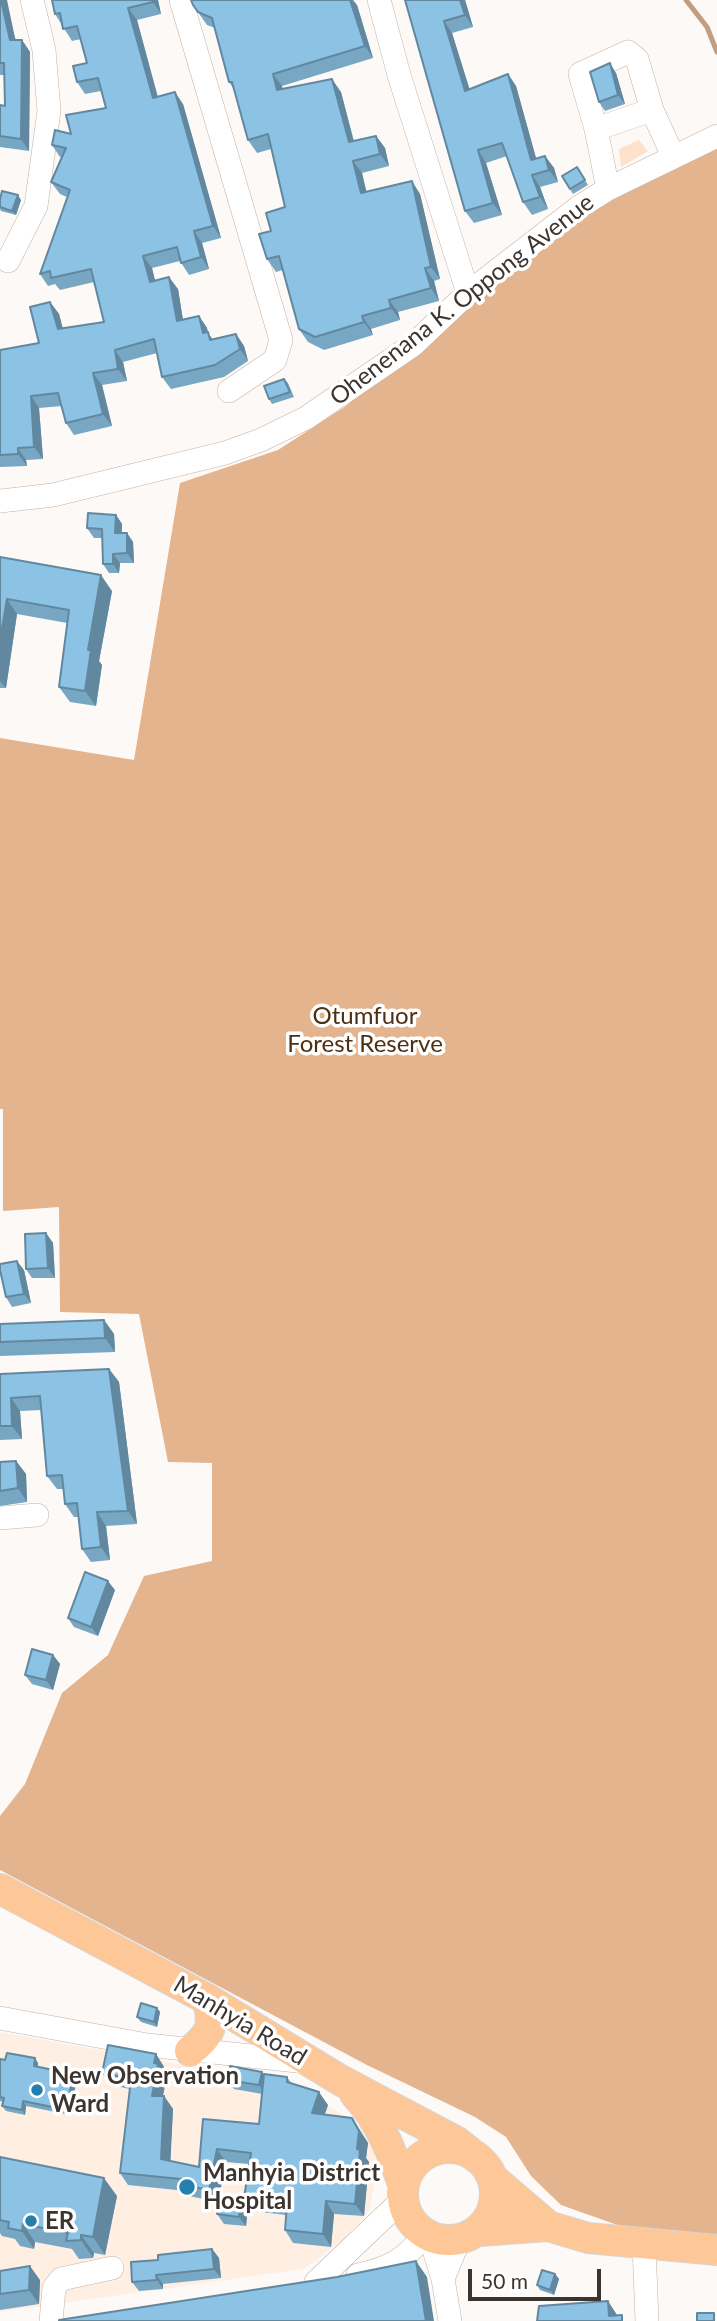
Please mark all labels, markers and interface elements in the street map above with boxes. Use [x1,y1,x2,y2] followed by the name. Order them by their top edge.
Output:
[324,188,600,412] street label: Ohenenana K. Oppong Avenue
[287,1002,443,1058] park label: Otumfuor Forest Reserve
[168,1970,312,2072] street label: Manhyia Road
[51,2062,239,2118] place label: New Observation Ward
[29,2082,45,2098] marker: New Observation Ward
[203,2159,380,2215] place label: Manhyia District Hospital
[177,2177,197,2197] marker: Manhyia District Hospital
[45,2207,74,2235] place label: ER
[23,2213,39,2229] marker: ER
[472,2254,605,2298] scale bar
[481,2268,528,2293] text: 50 m

